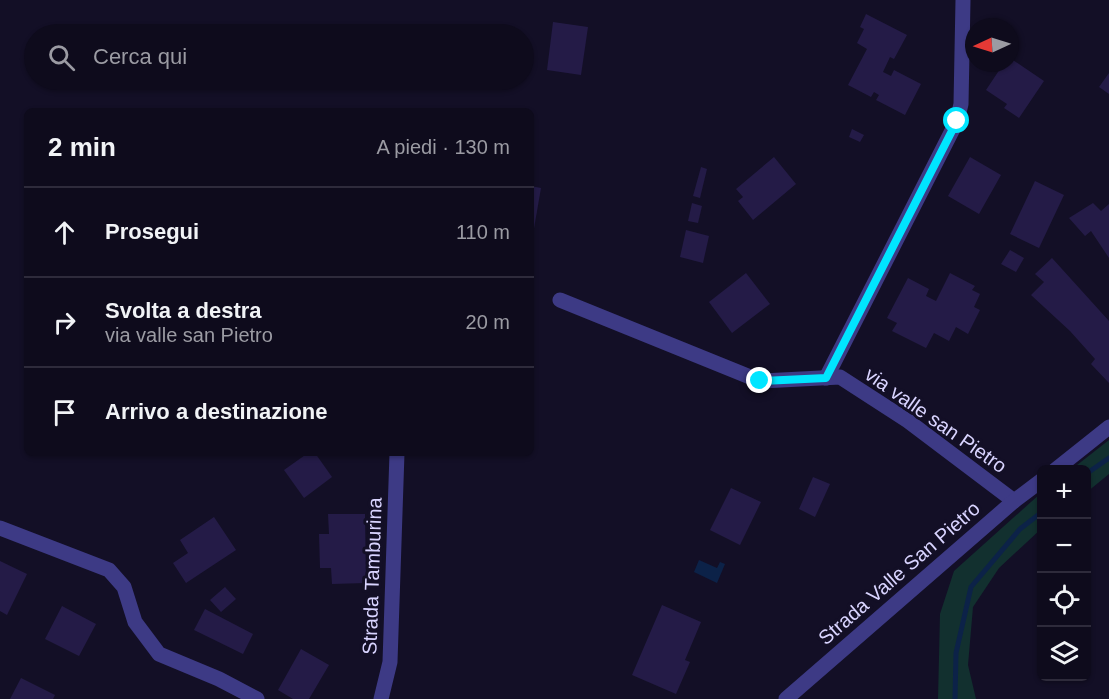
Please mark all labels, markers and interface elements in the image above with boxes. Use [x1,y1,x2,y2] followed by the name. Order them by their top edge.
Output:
[965,18,1019,72] north arrow
[24,24,534,90] search box
[45,41,78,74] icon: search
[93,44,187,69] text: Cerca qui
[943,107,969,133] route start
[48,132,116,162] text: 2 min
[377,136,510,158] text: A piedi · 130 m
[48,216,81,249] icon: ahead
[105,219,199,244] text: Prosegui
[456,221,510,243] text: 110 m
[105,298,262,323] text: Svolta a destra
[48,306,81,339] icon: right
[466,311,510,333] text: 20 m
[105,324,273,346] text: via valle san Pietro
[861,363,1011,477] street label: via valle san Pietro
[746,367,772,393] route end
[48,396,81,429] icon: arrive
[105,399,328,424] text: Arrivo a destinazione
[1037,465,1091,681] map controls
[1037,465,1091,519] button: +
[358,496,386,655] street label: Strada Tamburina
[814,497,984,649] street label: Strada Valle San Pietro
[1037,519,1091,573] button: −
[1037,573,1091,627] button: locate
[1037,627,1091,681] button: layers

